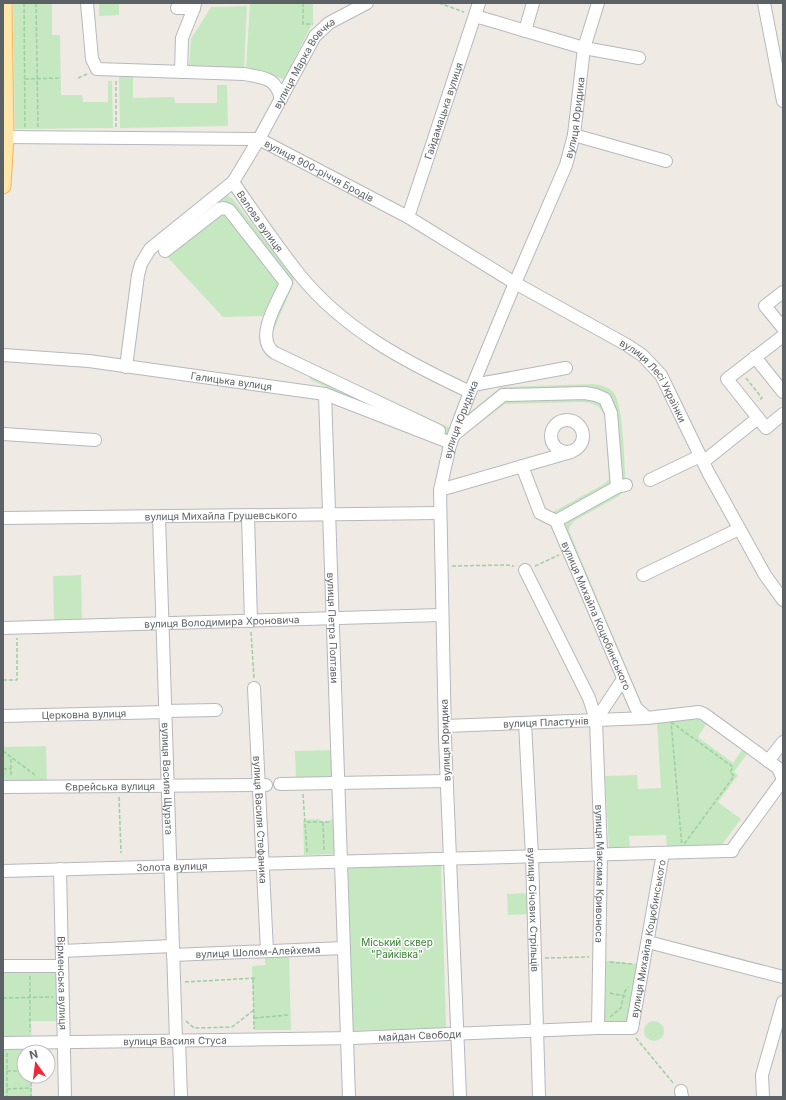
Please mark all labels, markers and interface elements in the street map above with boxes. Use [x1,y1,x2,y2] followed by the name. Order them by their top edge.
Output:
[271,15,337,111] street label: вулиця Марка Вовчка
[422,61,465,161] street label: Гайдамацька вулиця
[562,76,587,160] street label: вулиця Юридика
[263,137,376,204] street label: вулиця 900-річчя Бродів
[235,188,286,254] street label: Валова вулиця
[618,336,689,424] street label: вулиця Лесі Українки
[190,369,273,393] street label: Галицька вулиця
[441,379,480,460] street label: вулиця Юридика
[145,509,297,522] street label: вулиця Михайла Грушевського
[559,540,634,692] street label: вулиця Михайла Коцюбинського
[325,572,341,683] street label: вулиця Петра Полтави
[144,613,300,630] street label: вулиця Володимира Хроновича
[438,699,452,781] street label: вулиця Юридика
[42,707,126,721] street label: Церковна вулиця
[503,714,589,730] street label: вулиця Пластунів
[160,723,175,835] street label: вулиця Василя Щурата
[251,756,270,884] street label: вулиця Василя Стефаника
[65,780,155,793] street label: Єврейська вулиця
[593,804,607,943] street label: вулиця Максима Кривоноса
[526,847,541,972] street label: вулиця Січових Стрільців
[136,859,208,873] street label: Золота вулиця
[628,859,668,1019] street label: вулиця Михайла Коцюбинського
[55,936,70,1030] street label: Вірменська вулиця
[361,936,433,960] park label: Міський сквер "Райківка"
[195,943,321,960] street label: вулиця Шолом-Алейхема
[378,1028,462,1043] street label: майдан Свободи
[123,1034,227,1047] street label: вулиця Василя Стуса
[16,1044,56,1084] north arrow
[28,1046,39,1062] text: N

